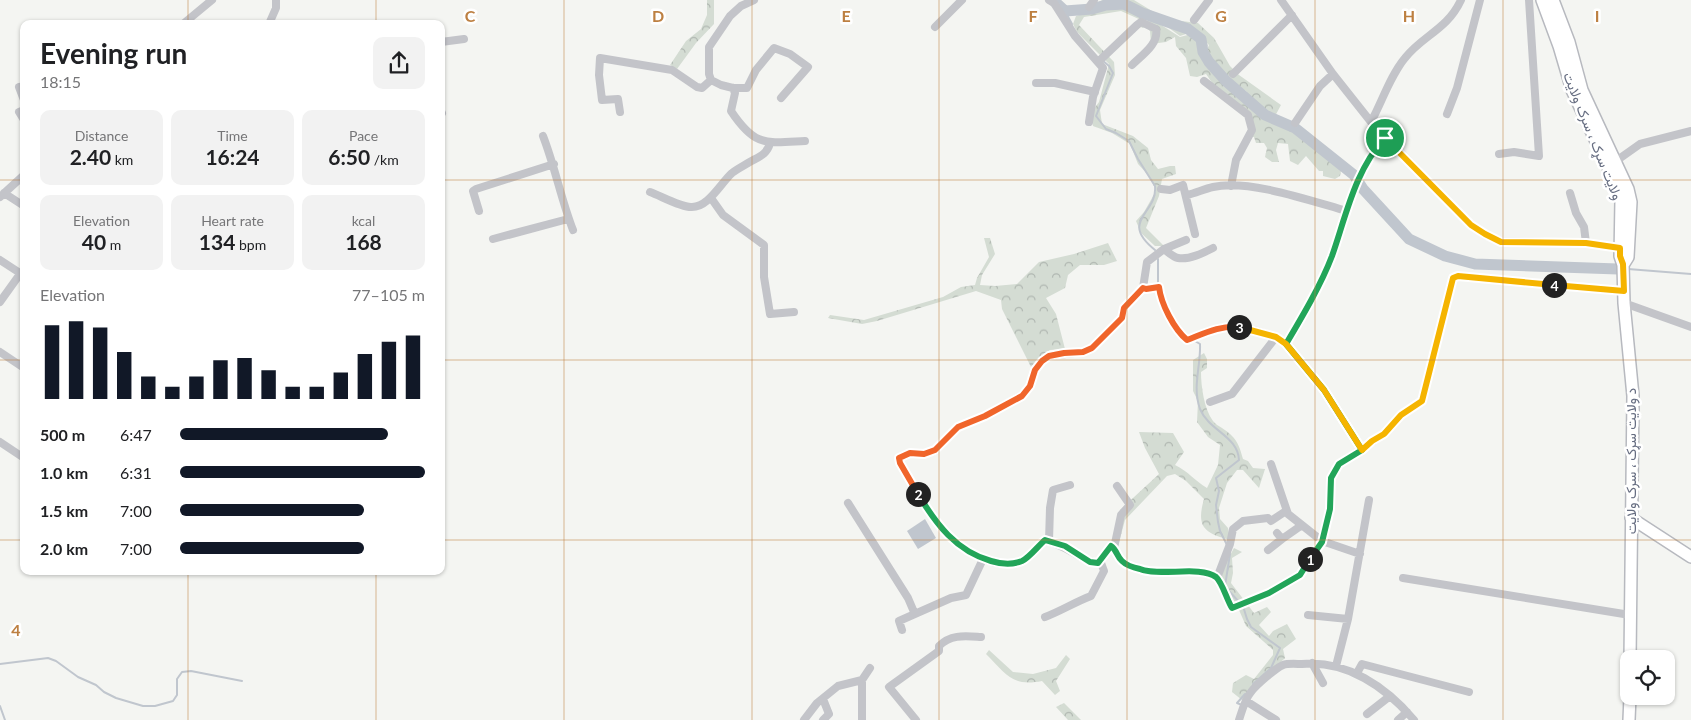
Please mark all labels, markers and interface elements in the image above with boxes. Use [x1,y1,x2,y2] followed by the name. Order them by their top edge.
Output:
[465,6,476,25] text: C
[652,6,664,25] text: D
[841,6,851,25] text: E
[1028,6,1038,25] text: F
[1215,6,1227,25] text: G
[1403,6,1415,25] text: H
[1595,6,1599,25] text: I
[40,36,187,70] text: Evening run
[373,37,425,89] button: share
[1558,70,1627,203] street label: ولایت سړک ، سرک ولایت
[40,72,81,91] text: 18:15
[1364,117,1406,159] pin
[1371,124,1399,152] icon: arrive
[75,127,128,144] text: Distance
[217,127,248,144] text: Time
[349,127,378,144] text: Pace
[70,144,111,169] text: 2.40
[205,144,260,169] text: 16:24
[328,144,370,169] text: 6:50
[111,151,133,168] text: km
[370,151,399,168] text: /km
[73,212,130,229] text: Elevation
[201,212,264,229] text: Heart rate
[352,212,375,229] text: kcal
[82,229,106,254] text: 40
[199,229,235,254] text: 134
[345,229,382,254] text: 168
[106,236,121,253] text: m
[235,236,266,253] text: bpm
[1542,272,1566,298] pin: 4
[1550,277,1559,294] text: 4
[40,285,105,304] text: Elevation
[352,285,425,304] text: 77–105 m
[1226,314,1252,340] pin: 3
[1235,319,1244,336] text: 3
[1622,388,1641,534] street label: د ولایت سړک ، سرک ولایت
[40,425,85,444] text: 500 m
[120,425,152,444] text: 6:47
[40,463,88,482] text: 1.0 km
[120,463,152,482] text: 6:31
[906,482,930,506] pin: 2
[914,486,923,503] text: 2
[40,501,88,520] text: 1.5 km
[120,501,152,520] text: 7:00
[40,539,88,558] text: 2.0 km
[120,539,152,558] text: 7:00
[1298,546,1322,572] pin: 1
[1306,551,1315,568] text: 1
[11,620,21,639] text: 4
[1620,650,1675,705] map controls
[1620,650,1675,705] button: locate

